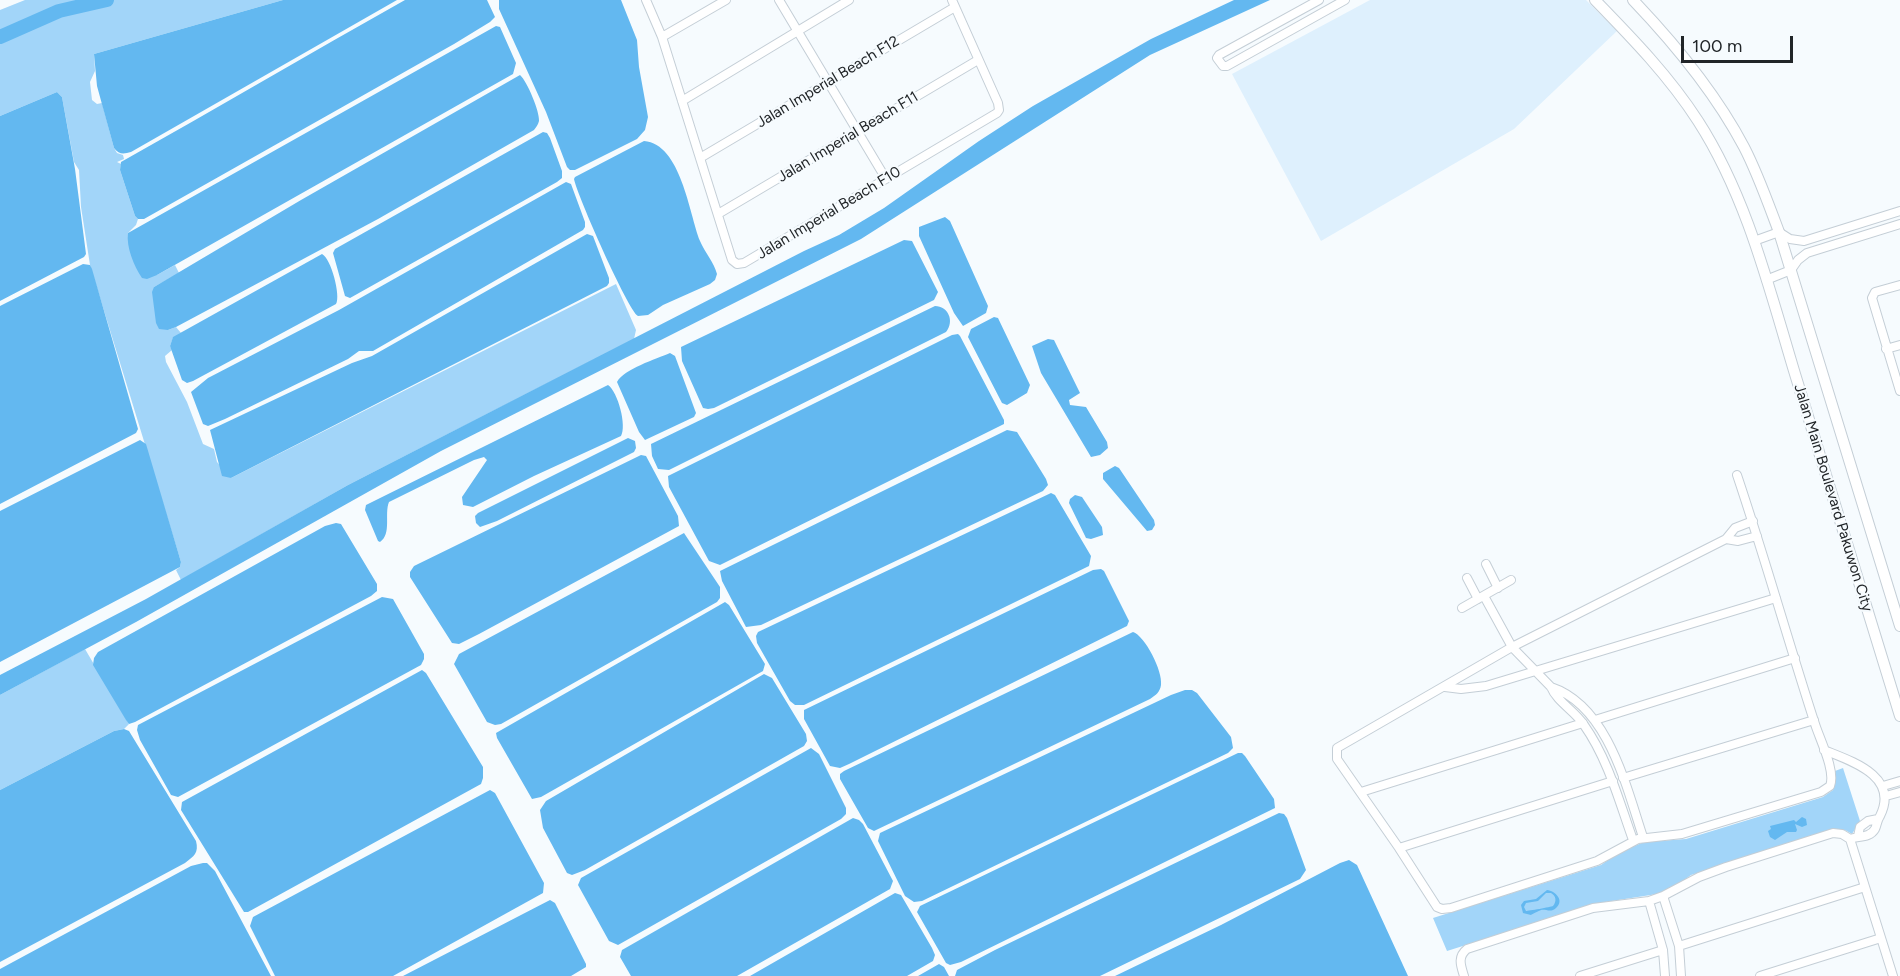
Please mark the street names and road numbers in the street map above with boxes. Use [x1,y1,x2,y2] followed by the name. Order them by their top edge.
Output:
[753,32,903,132] street label: Jalan Imperial Beach F12
[774,88,922,186] street label: Jalan Imperial Beach F11
[754,163,904,263] street label: Jalan Imperial Beach F10
[1790,382,1876,614] street label: Jalan Main Boulevard Pakuwon City

